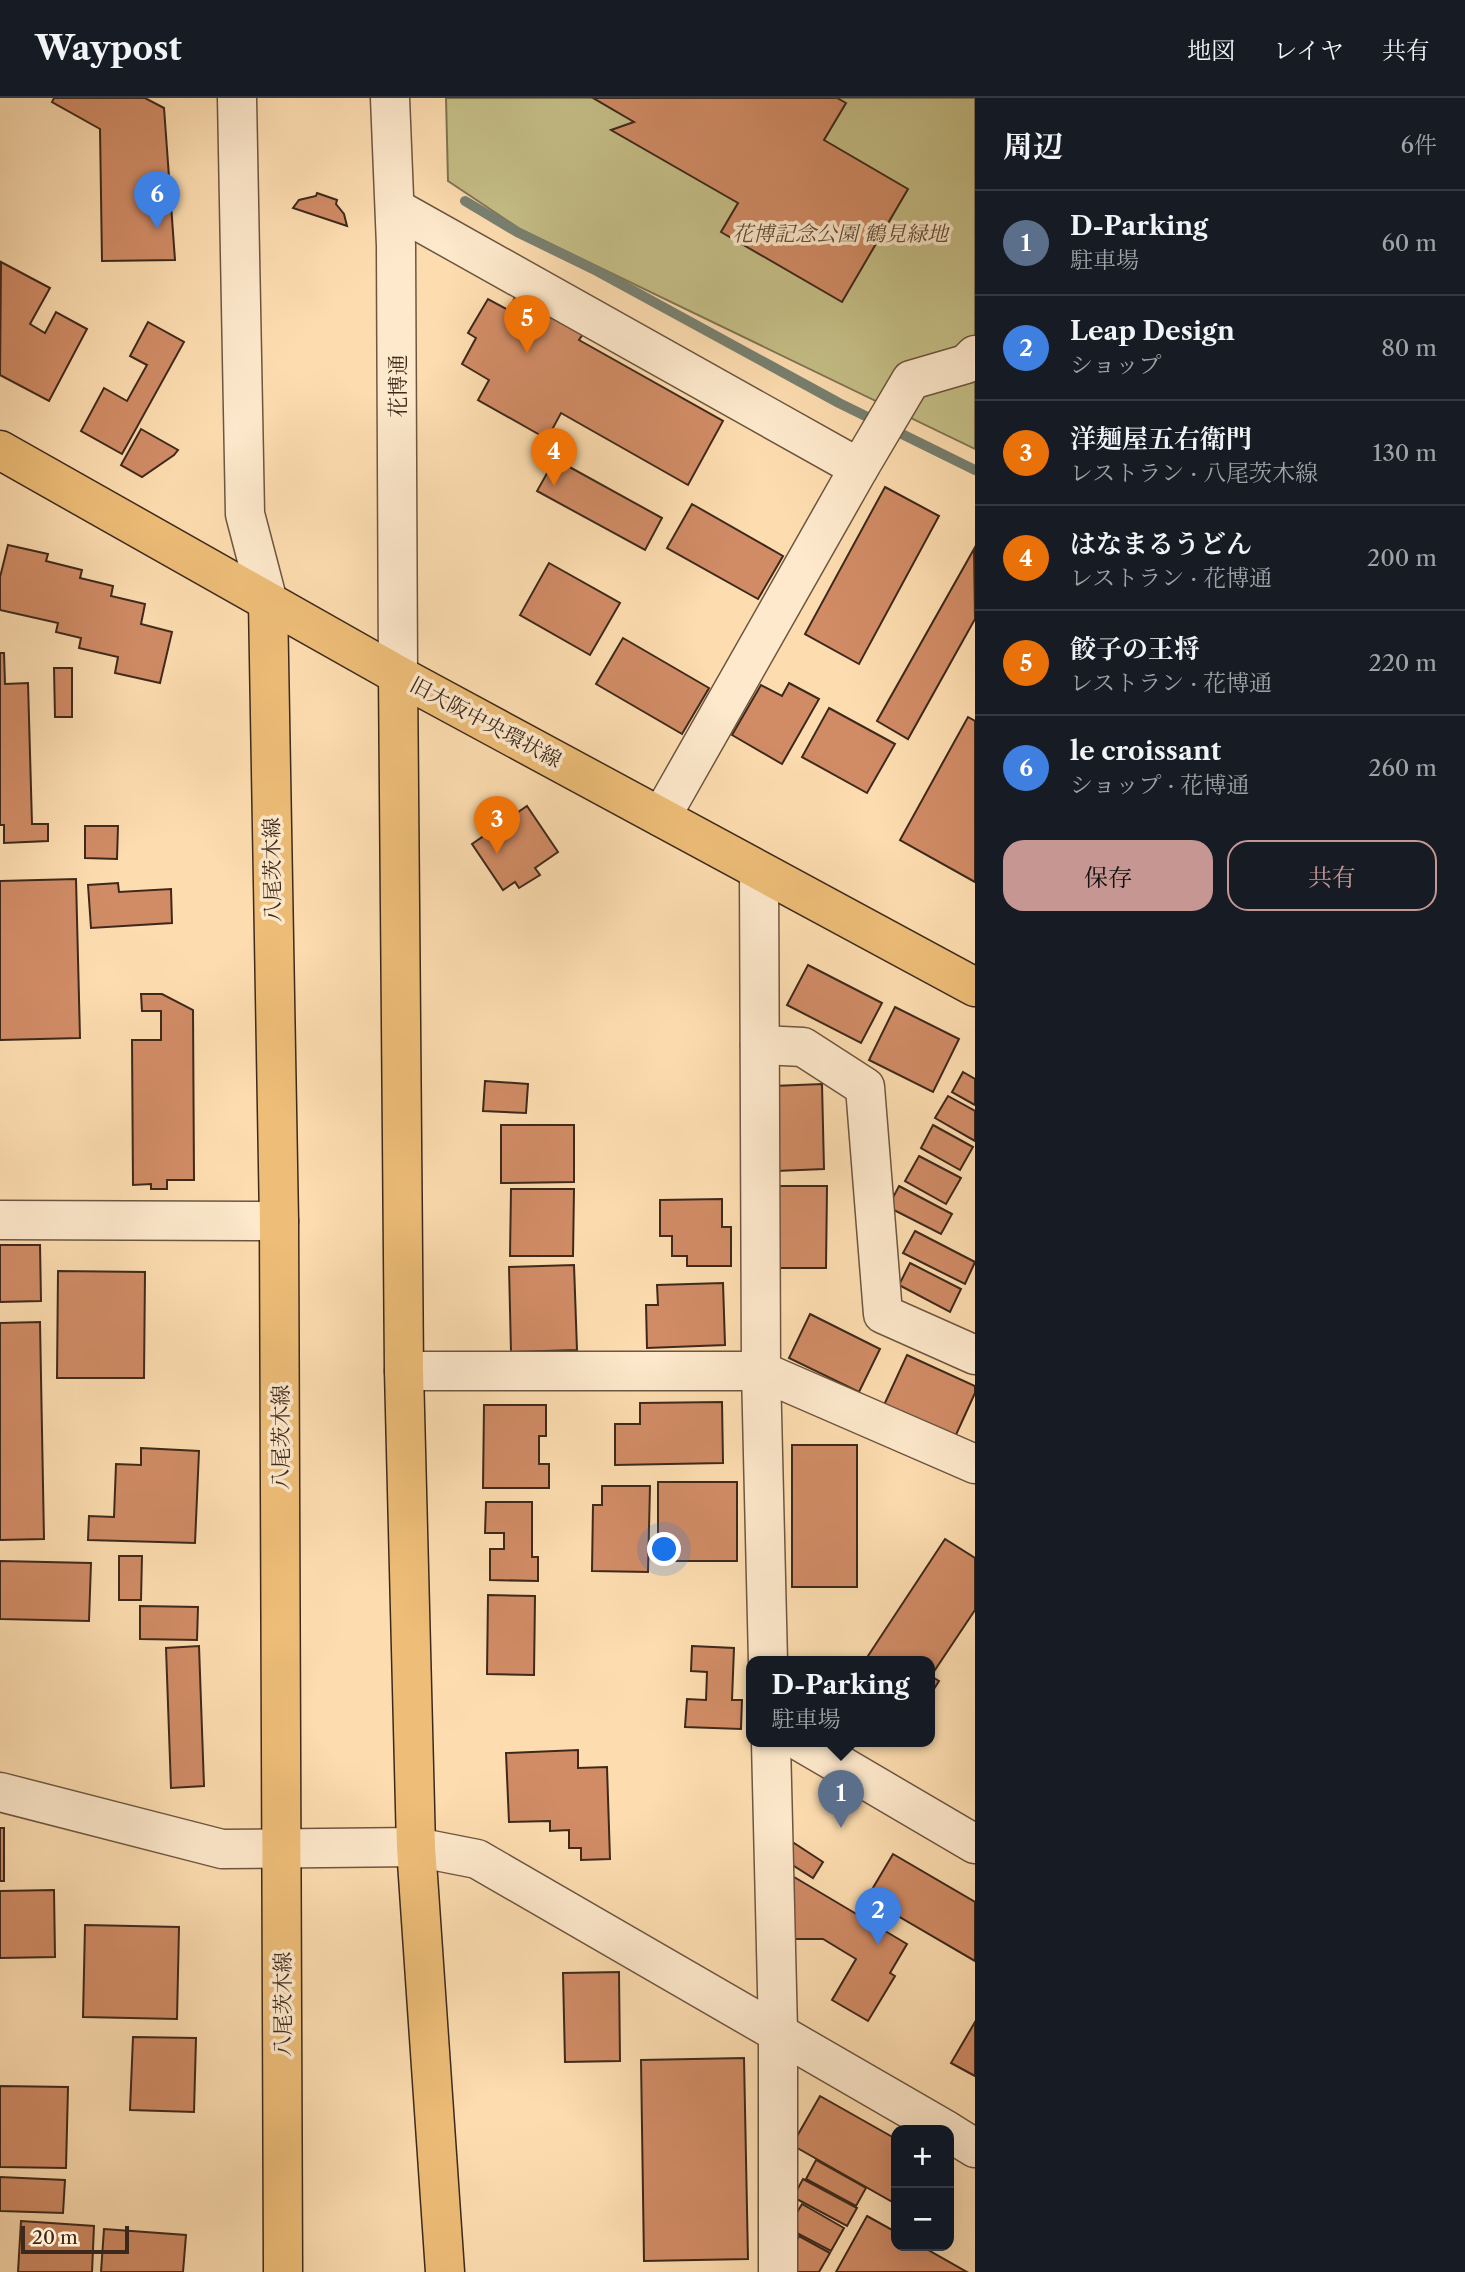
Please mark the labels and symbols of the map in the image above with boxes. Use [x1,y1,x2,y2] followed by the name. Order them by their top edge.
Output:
[134,171,180,229] pin: 6
[732,221,950,246] park label: 花博記念公園 鶴見緑地
[504,295,550,353] pin: 5
[385,355,410,418] street label: 花博通
[531,428,577,486] pin: 4
[406,672,566,772] street label: 旧大阪中央環状線
[474,796,520,854] pin: 3
[259,817,285,923] street label: 八尾茨木線
[268,1385,293,1490] street label: 八尾茨木線
[647,1532,681,1566] your location
[818,1770,864,1828] pin: 1
[855,1887,901,1945] pin: 2
[270,1952,295,2057] street label: 八尾茨木線
[21,2223,130,2255] scale bar

